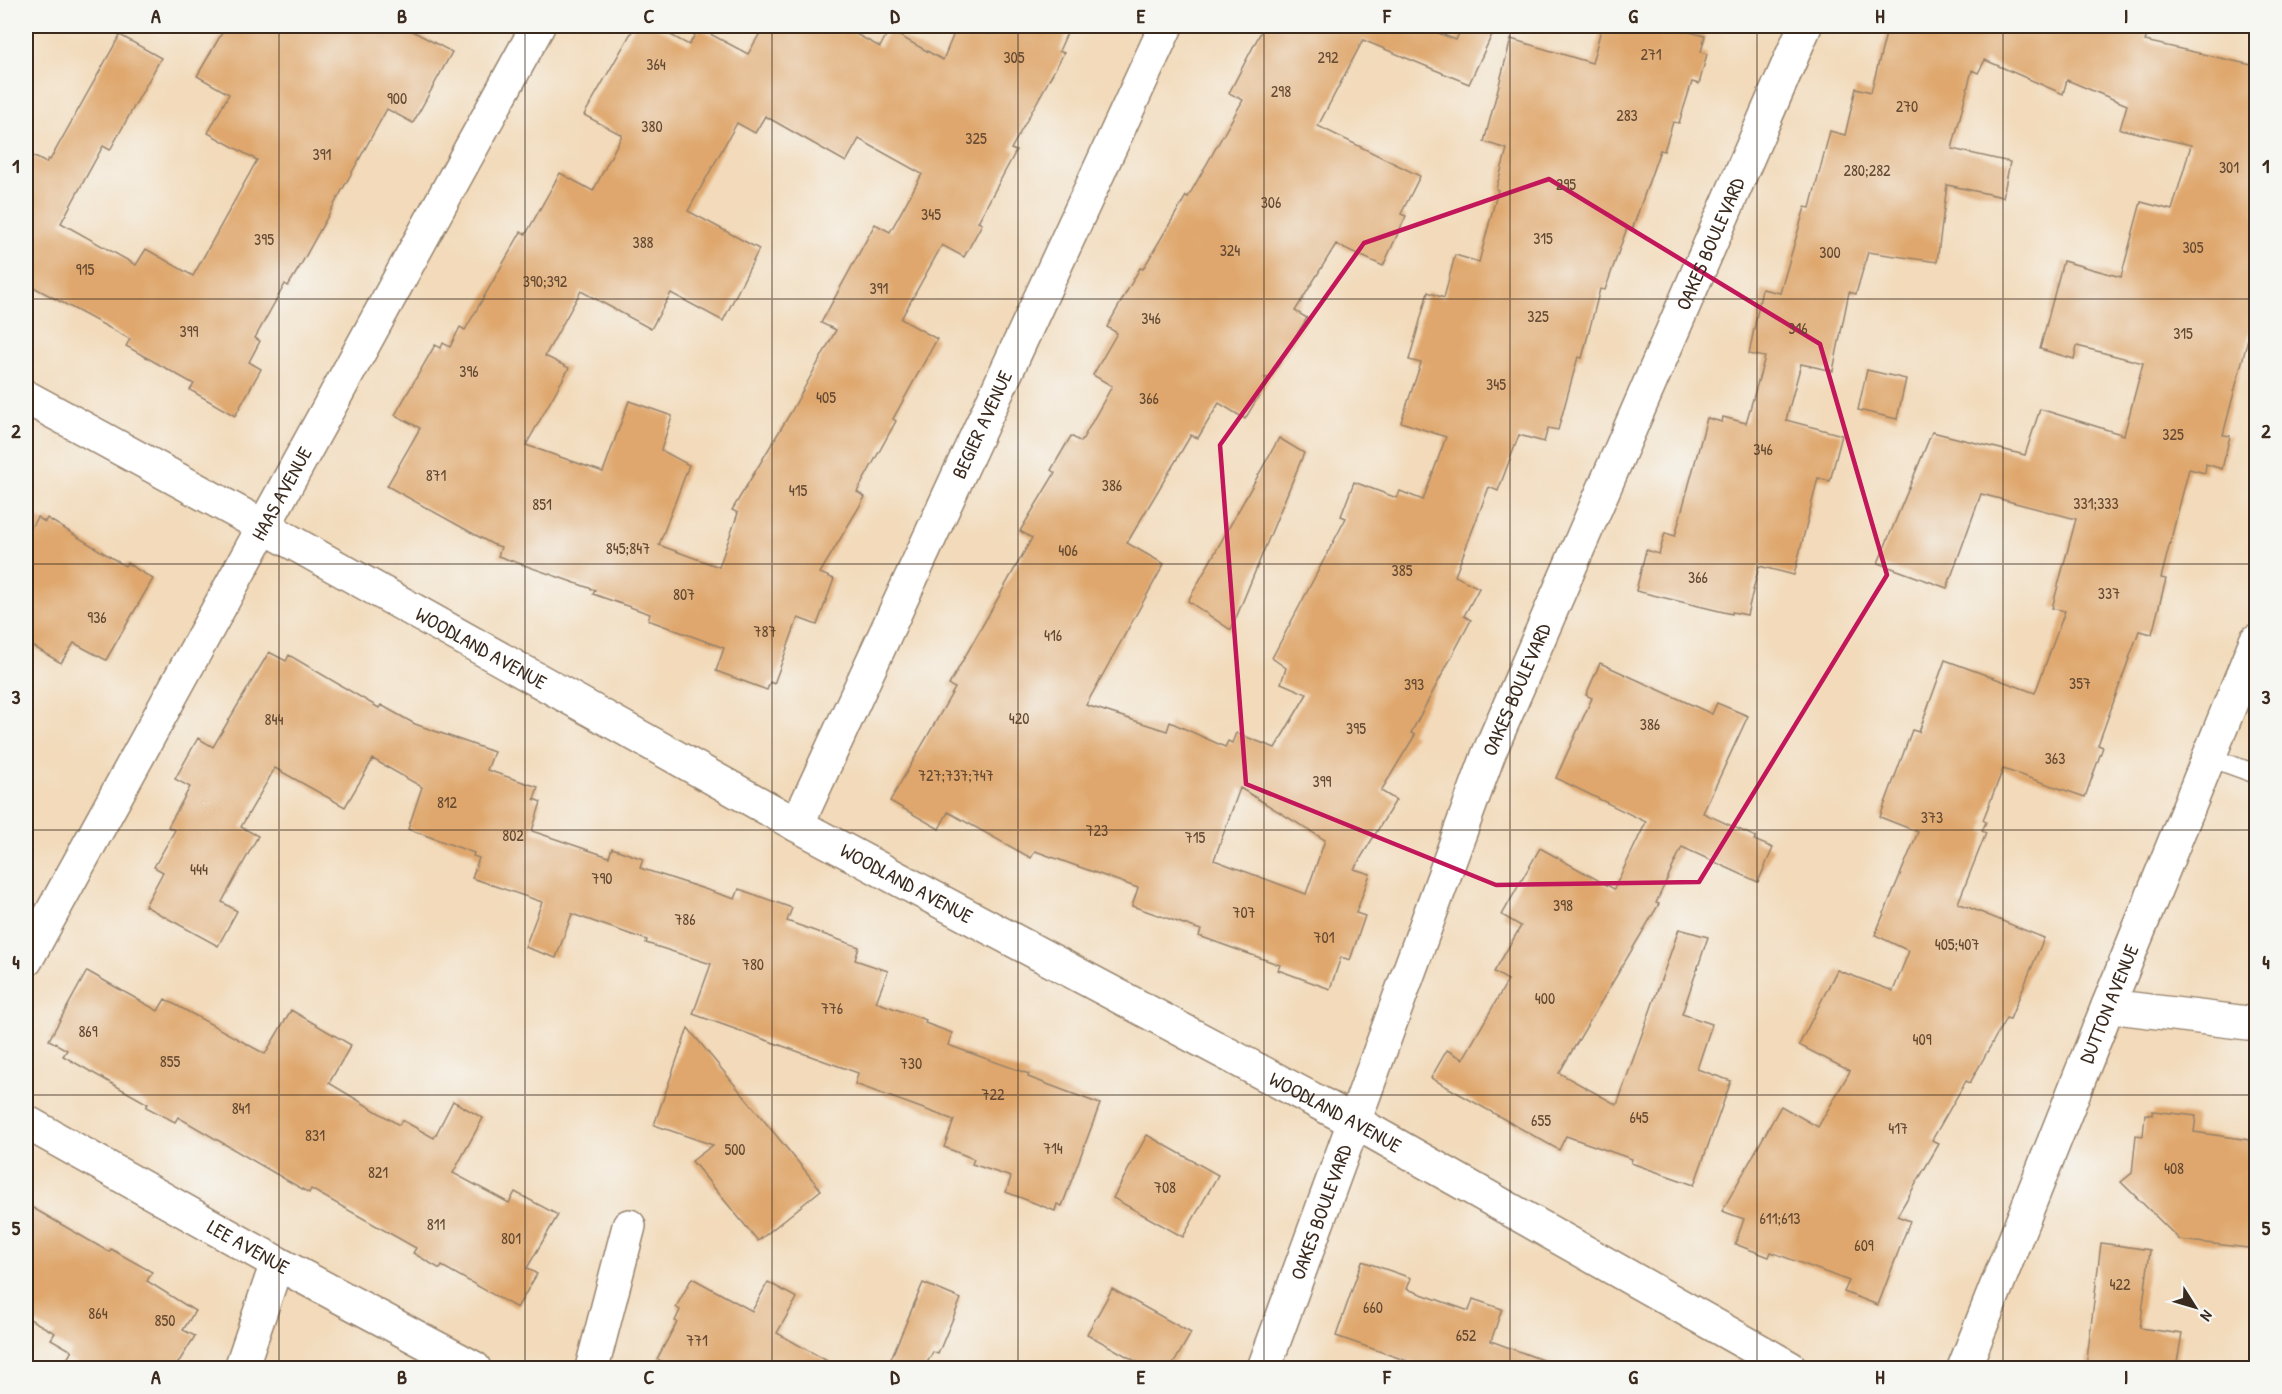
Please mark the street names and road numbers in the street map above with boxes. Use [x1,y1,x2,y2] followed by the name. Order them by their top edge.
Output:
[1669,173,1751,314] street label: OAKES BOULEVARD
[945,366,1018,483] street label: BEGIER AVENUE
[245,441,318,545] street label: HAAS AVENUE
[411,600,552,695] street label: WOODLAND AVENUE
[1475,618,1557,760] street label: OAKES BOULEVARD
[836,837,978,929] street label: WOODLAND AVENUE
[2073,940,2145,1067] street label: DUTTON AVENUE
[1265,1065,1407,1159] street label: WOODLAND AVENUE
[1283,1140,1358,1283] street label: OAKES BOULEVARD
[203,1213,294,1280] street label: LEE AVENUE

